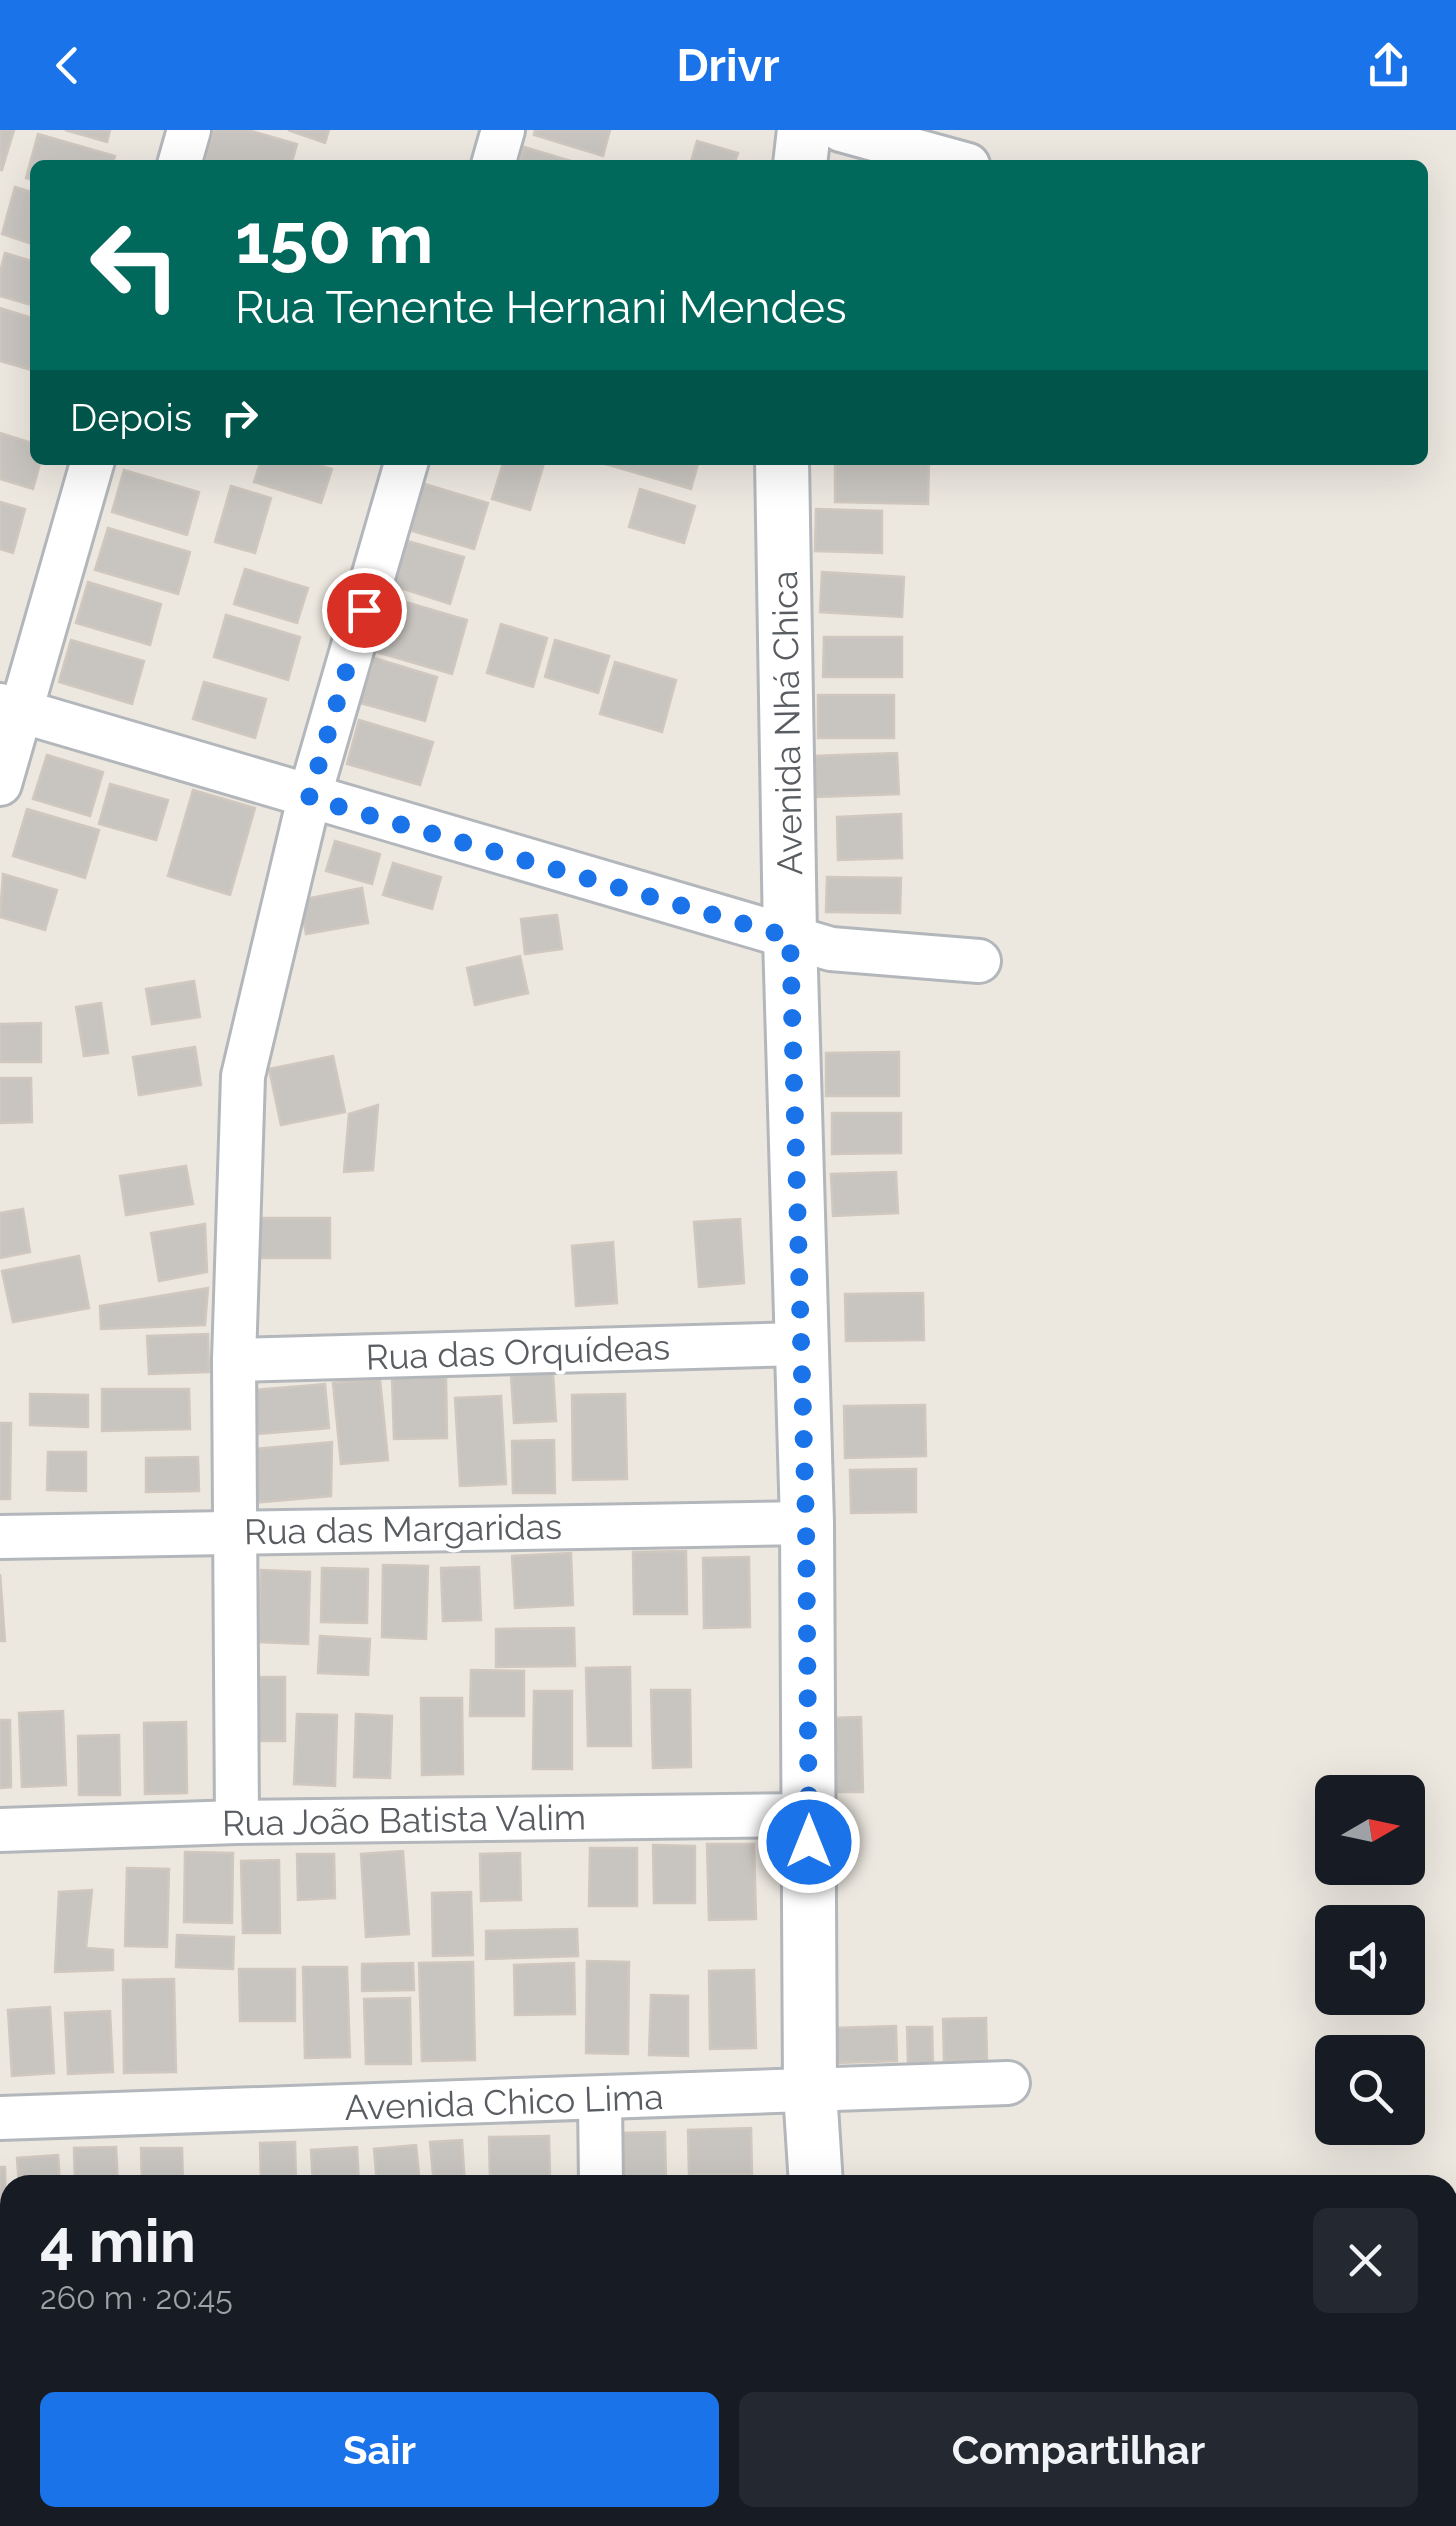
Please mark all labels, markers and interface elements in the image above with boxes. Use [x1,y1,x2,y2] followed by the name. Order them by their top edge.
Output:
[40,38,95,93] icon: back
[1361,38,1416,93] icon: share
[676,39,780,92] text: Drivr
[235,197,433,279] text: 150 m
[70,200,200,330] icon: left
[235,281,847,334] text: Rua Tenente Hernani Mendes
[212,390,267,445] icon: right
[70,395,192,440] text: Depois
[322,568,407,653] pin
[764,570,810,876] street label: Avenida Nhá Chica
[337,583,392,638] icon: arrive
[365,1326,671,1378] street label: Rua das Orquídeas
[244,1506,562,1552] street label: Rua das Margaridas
[1315,1775,1425,1885] north arrow
[1315,1775,1425,2145] map controls
[757,1790,861,1894] position arrow
[222,1796,586,1844] street label: Rua João Batista Valim
[1315,1905,1425,2015] button: sound
[1315,2035,1425,2145] button: search
[344,2076,664,2128] street label: Avenida Chico Lima
[40,2206,196,2276] text: 4 min
[1313,2208,1418,2313] button: close
[40,2279,233,2316] text: 260 m · 20:45
[40,2392,719,2507] button: Sair
[739,2392,1418,2507] button: Compartilhar

